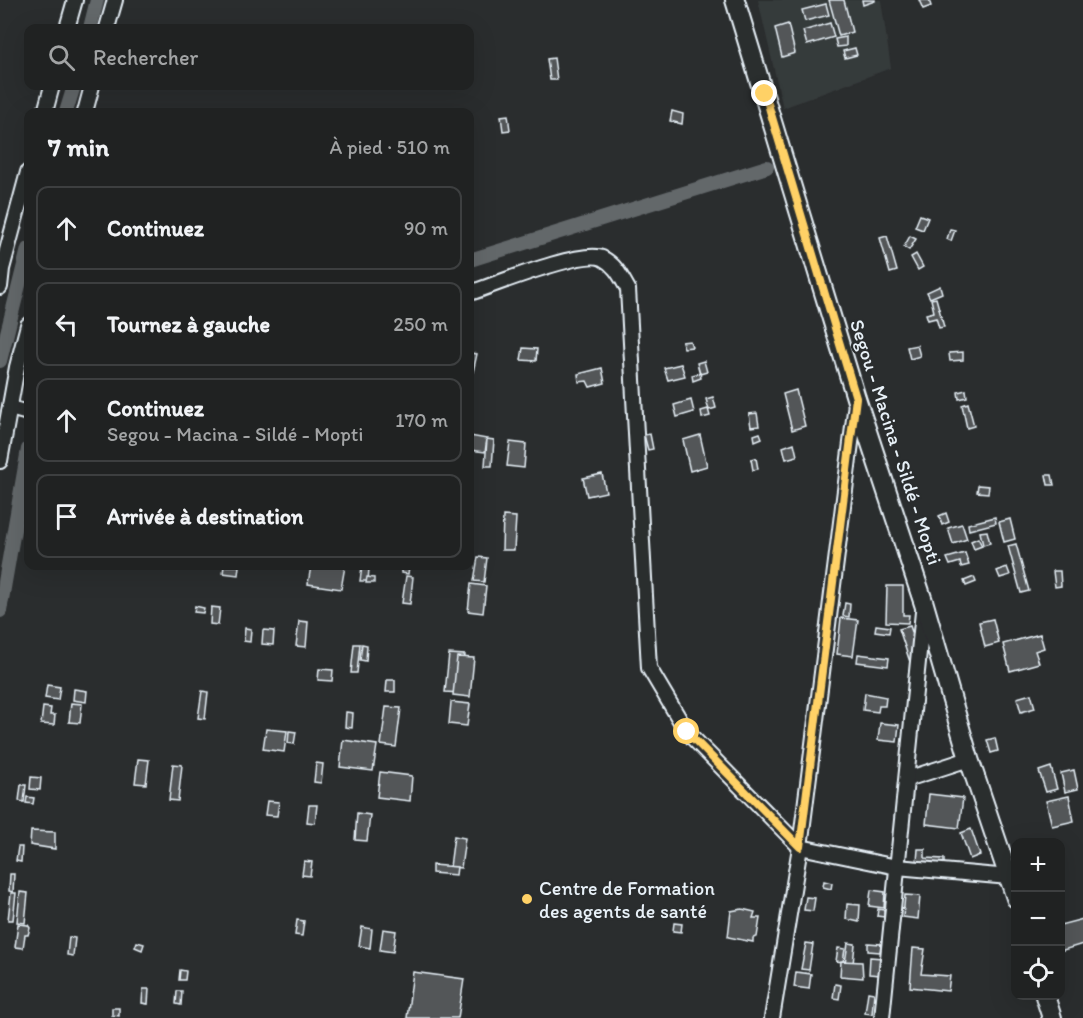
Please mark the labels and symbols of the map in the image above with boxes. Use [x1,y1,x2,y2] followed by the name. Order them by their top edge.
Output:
[751,80,777,106] route end
[845,316,947,568] street label: Segou - Macina - Sildé - Mopti
[673,718,699,744] route start
[539,876,715,923] place label: Centre de Formation des agents de santé
[520,892,534,906] marker: Centre de Formation des agents de santé

